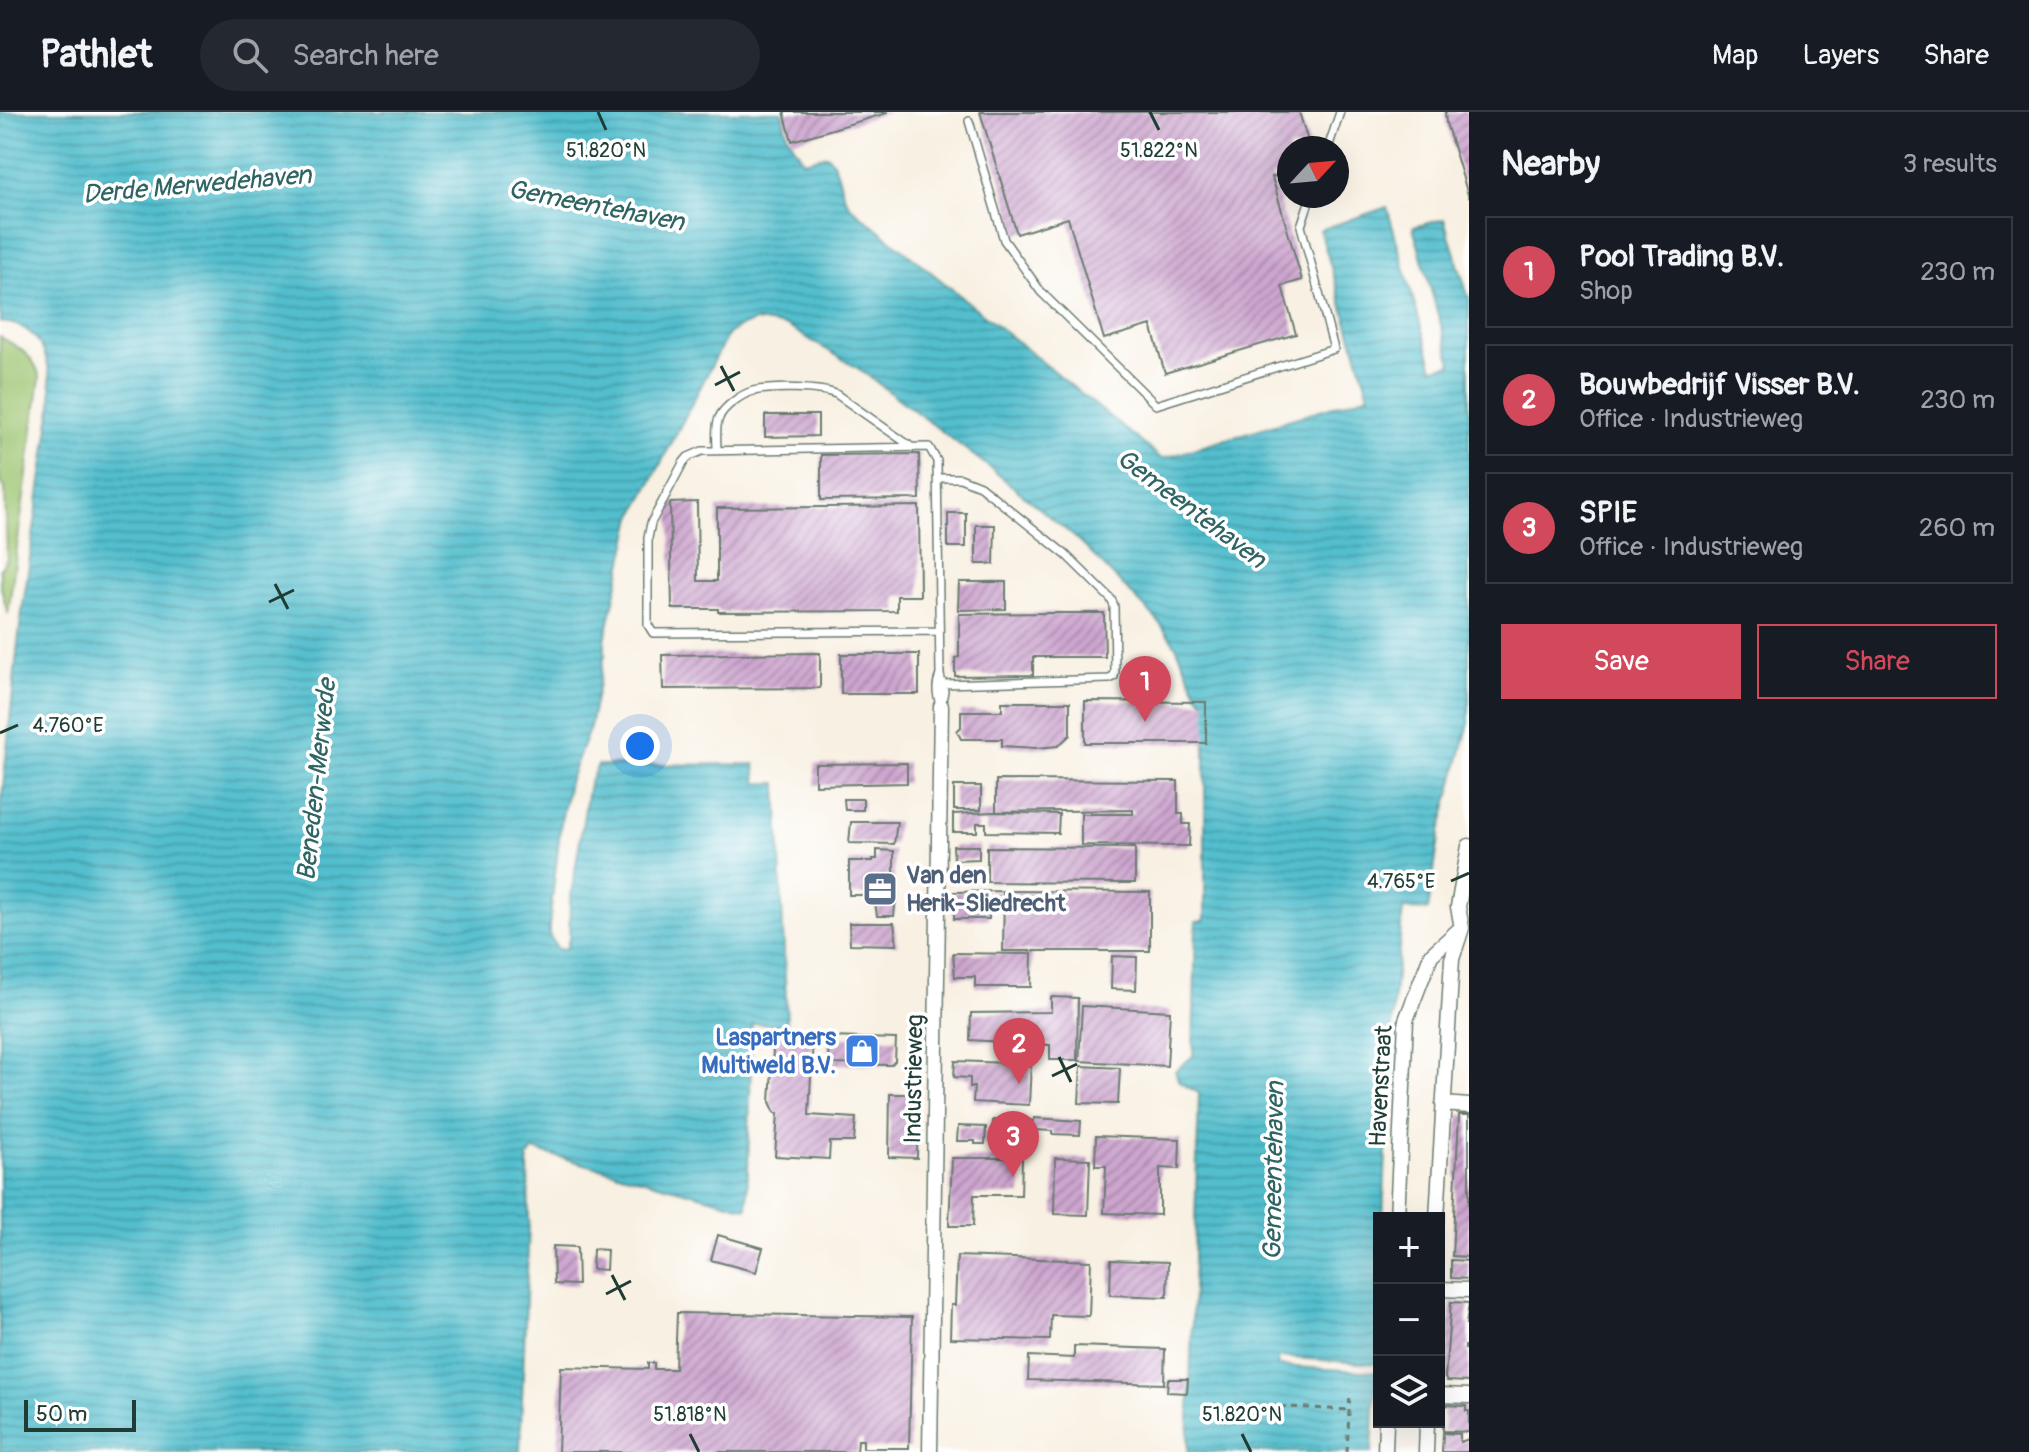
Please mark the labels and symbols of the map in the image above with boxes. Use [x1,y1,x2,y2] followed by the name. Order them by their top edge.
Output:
[1277,136,1349,208] north arrow
[566,138,646,163] text: 51.820°N
[1120,138,1198,163] text: 51.822°N
[81,159,314,211] water label: Derde Merwedehaven
[505,173,688,239] water label: Gemeentehaven
[1110,442,1273,576] water label: Gemeentehaven
[1119,656,1171,722] pin: 1
[290,675,344,882] water label: Beneden-Merwede
[32,713,104,738] text: 4.760°E
[620,726,660,766] your location
[906,861,1067,918] place label: Van den Herik-Sliedrecht
[1367,869,1435,894] text: 4.765°E
[861,870,899,908] office icon: Van den Herik-Sliedrecht
[898,1014,930,1144] street label: Industrieweg
[993,1018,1045,1084] pin: 2
[701,1023,836,1080] place label: Laspartners Multiweld B.V.
[1363,1024,1399,1148] street label: Havenstraat
[843,1032,881,1070] shop icon: Laspartners Multiweld B.V.
[1256,1080,1292,1261] water label: Gemeentehaven
[987,1111,1039,1177] pin: 3
[24,1396,136,1432] scale bar
[653,1402,727,1427] text: 51.818°N
[1202,1402,1282,1427] text: 51.820°N

